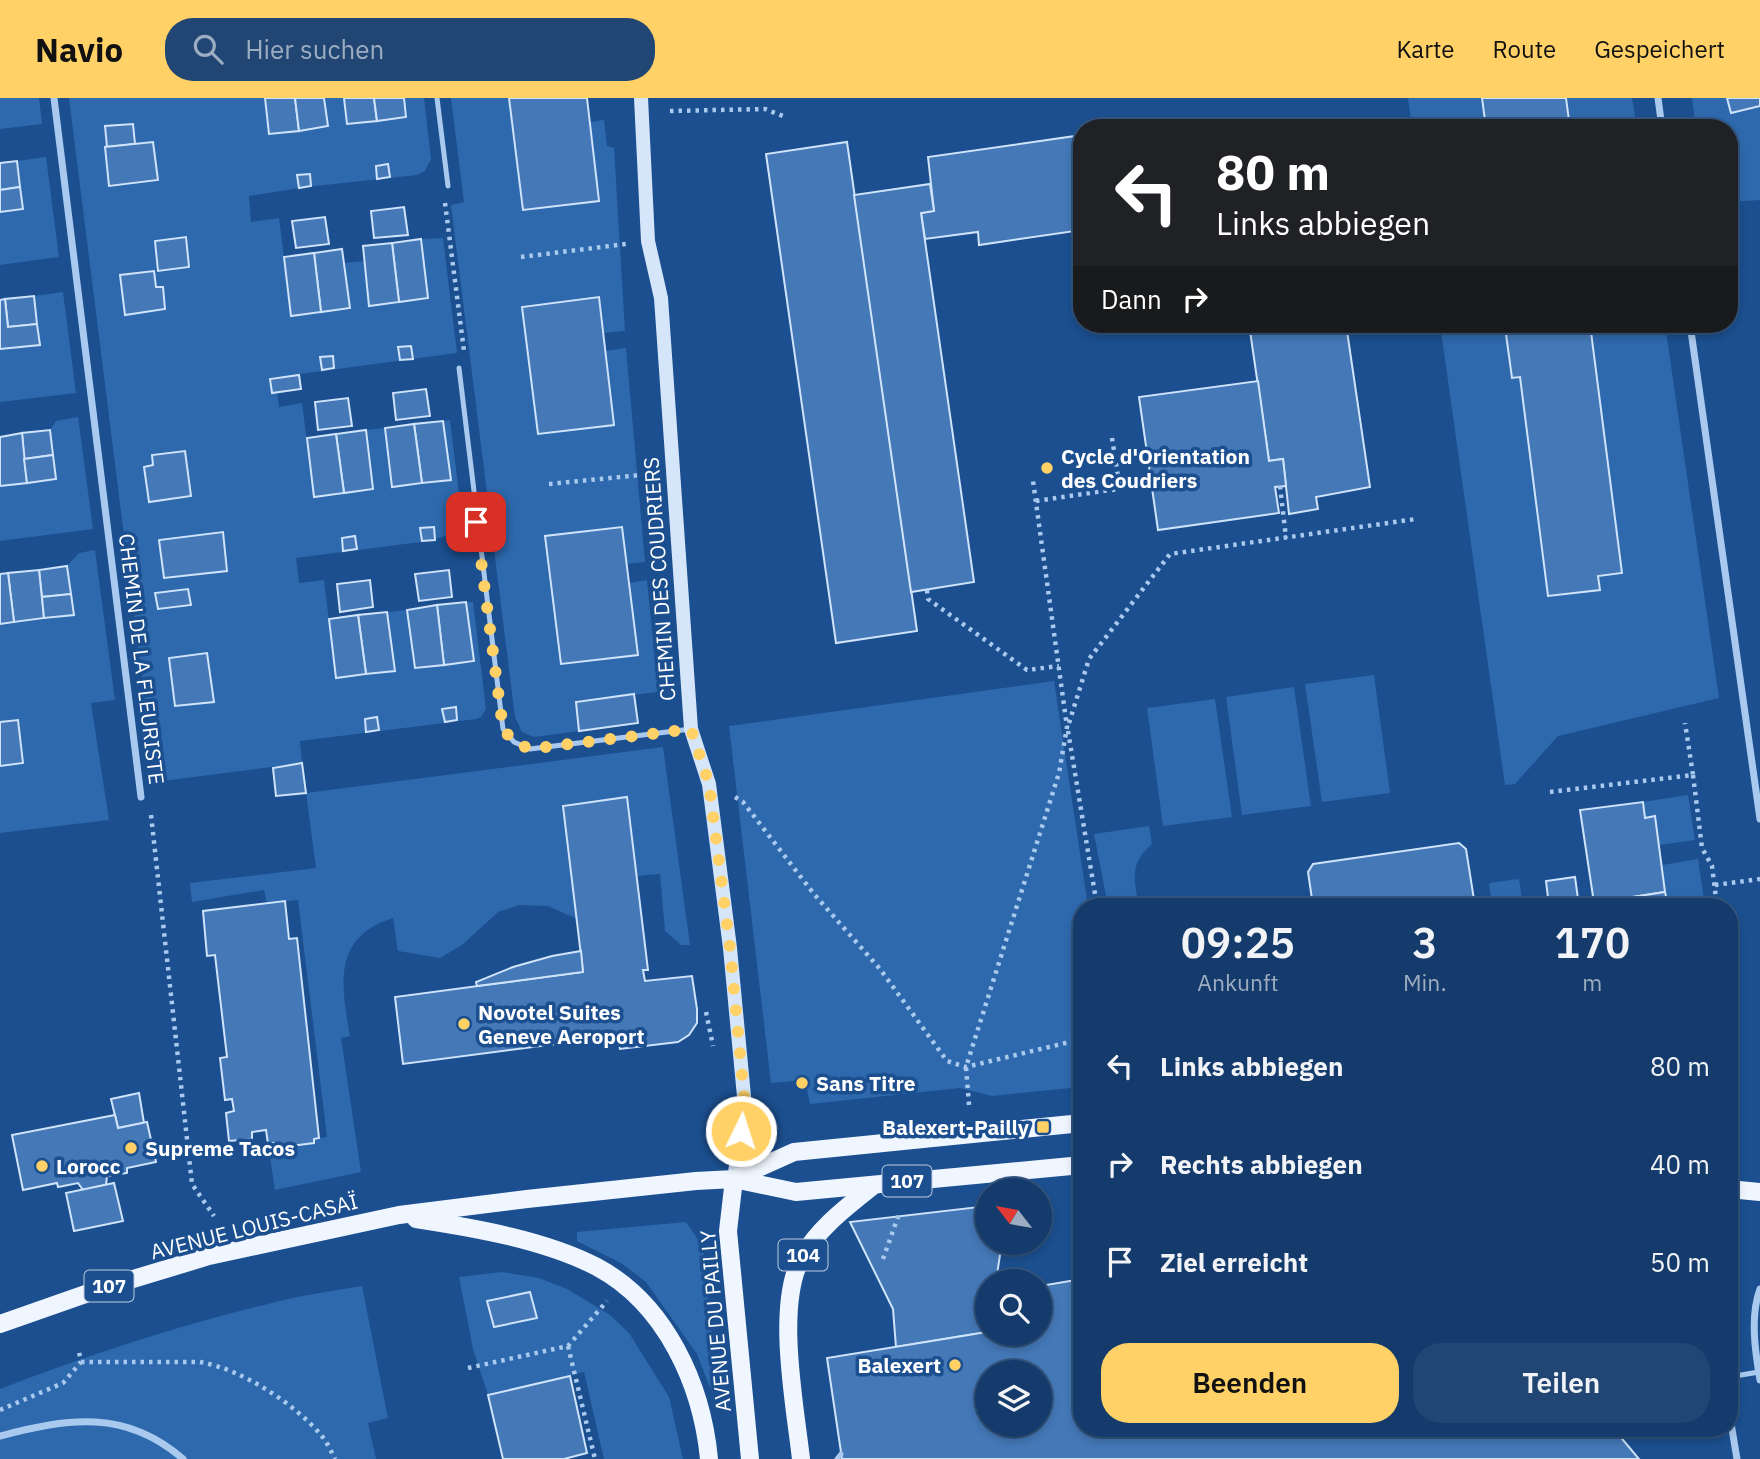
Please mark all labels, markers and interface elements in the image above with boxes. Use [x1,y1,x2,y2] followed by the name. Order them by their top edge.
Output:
[165,18,655,81] search box
[35,28,123,71] text: Navio
[189,30,227,68] icon: search
[245,32,384,66] text: Hier suchen
[1396,33,1455,65] text: Karte
[1493,33,1556,65] text: Route
[1594,33,1725,65] text: Gespeichert
[1216,140,1330,203] text: 80 m
[1101,147,1192,238] icon: left
[1216,202,1430,244] text: Links abbiegen
[1176,280,1214,318] icon: right
[1101,282,1162,316] text: Dann
[1061,442,1250,494] place label: Cycle d'Orientation des Coudriers
[637,456,681,702] street label: CHEMIN DES COUDRIERS
[1039,460,1055,476] marker: Cycle d'Orientation des Coudriers
[446,492,506,552] pin
[457,503,495,541] icon: arrive
[113,532,171,786] street label: CHEMIN DE LA FLEURISTE
[1181,915,1295,970] text: 09:25
[1412,915,1437,970] text: 3
[1555,915,1630,970] text: 170
[1197,967,1279,997] text: Ankunft
[1403,967,1447,997] text: Min.
[1582,967,1602,997] text: m
[478,998,645,1050] place label: Novotel Suites Geneve Aeroport
[456,1016,472,1032] marker: Novotel Suites Geneve Aeroport
[1101,1047,1139,1085] icon: left
[1160,1049,1343,1083] text: Links abbiegen
[1650,1049,1710,1083] text: 80 m
[816,1069,916,1097] place label: Sans Titre
[794,1075,810,1091] marker: Sans Titre
[704,1094,778,1168] position arrow
[882,1113,1030,1141] place label: Balexert-Pailly
[1035,1119,1051,1135] marker: Balexert-Pailly
[145,1134,295,1162] place label: Supreme Tacos
[123,1140,139,1156] marker: Supreme Tacos
[1101,1145,1139,1183] icon: right
[1160,1147,1363,1181] text: Rechts abbiegen
[1650,1147,1710,1181] text: 40 m
[56,1152,121,1180] place label: Lorocc
[34,1158,50,1174] marker: Lorocc
[883,1166,932,1196] road number: 107
[975,1178,1052,1255] north arrow
[975,1178,1052,1437] map controls
[147,1187,361,1265] street label: AVENUE LOUIS-CASAÏ
[693,1228,737,1413] street label: AVENUE DU PAILLY
[778,1240,828,1270] road number: 104
[1101,1243,1139,1281] icon: arrive
[1160,1245,1308,1279] text: Ziel erreicht
[1650,1245,1710,1279] text: 50 m
[975,1269,1052,1346] button: search
[84,1270,134,1302] road number: 107
[1101,1343,1399,1423] button: Beenden
[1413,1343,1710,1423] button: Teilen
[857,1351,941,1379] place label: Balexert
[947,1357,963,1373] marker: Balexert
[975,1360,1052,1437] button: layers

